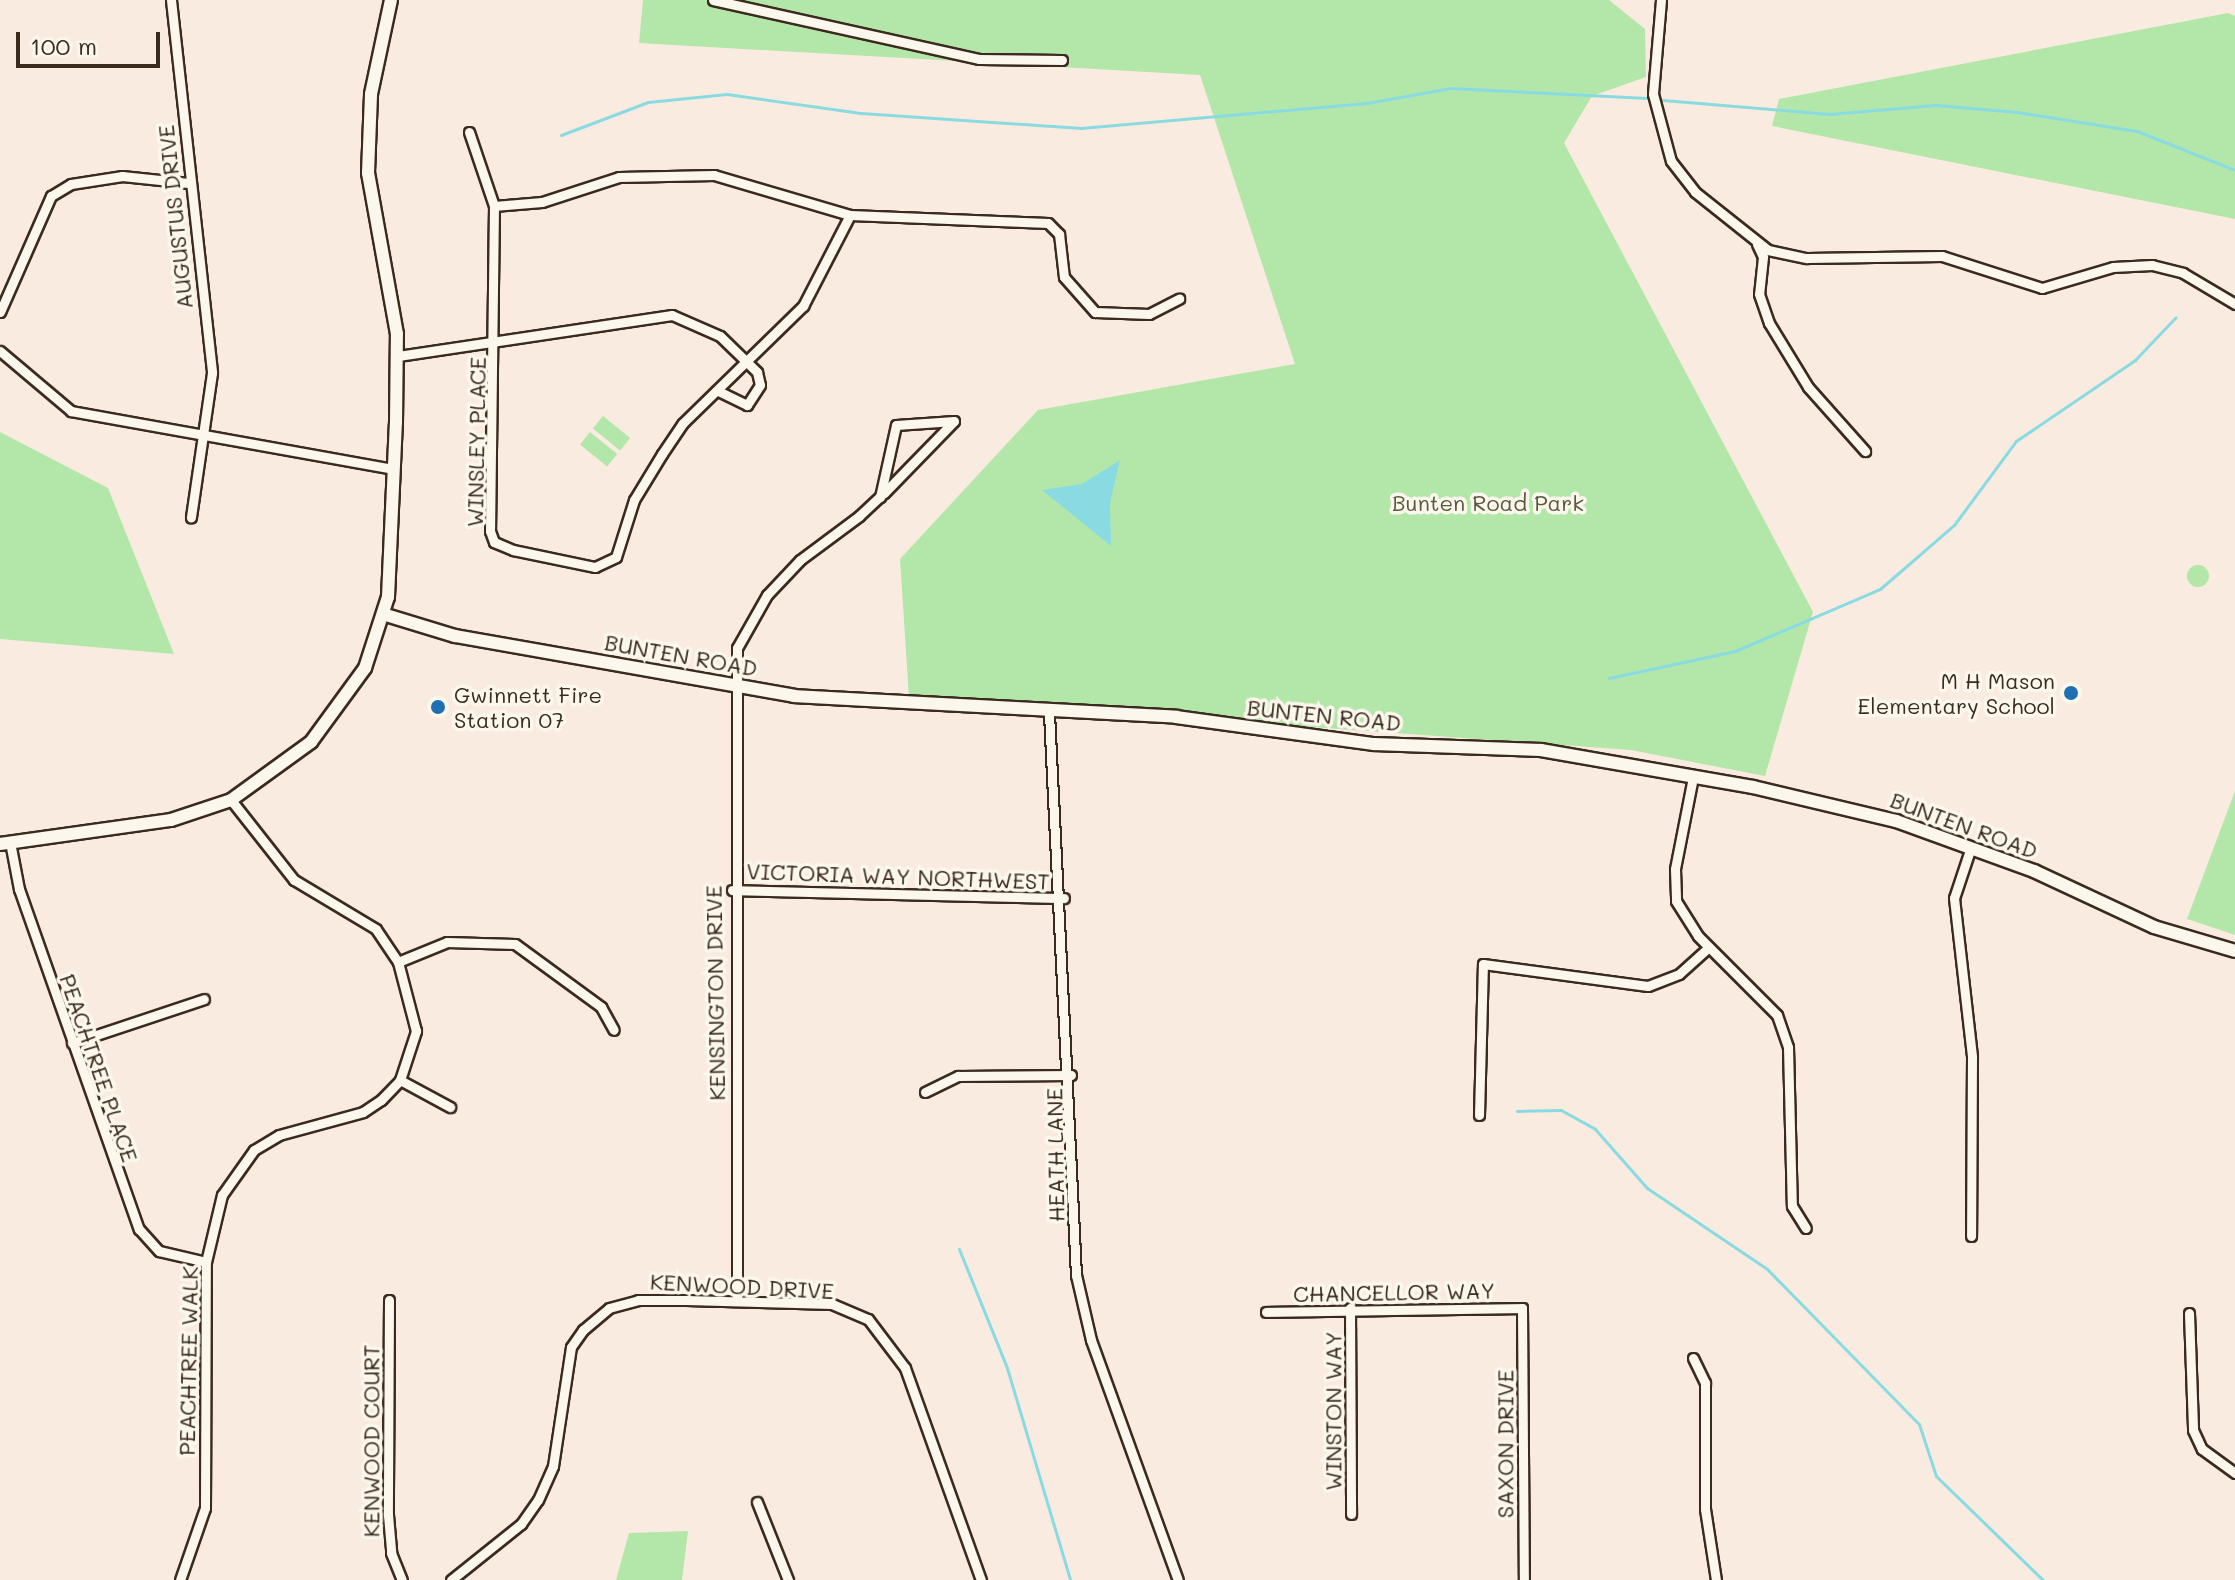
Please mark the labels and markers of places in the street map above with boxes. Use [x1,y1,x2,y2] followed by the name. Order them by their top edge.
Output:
[1858,667,2055,718] place label: M H Mason Elementary School
[454,681,602,732] place label: Gwinnett Fire Station 07
[2062,684,2080,702] marker: M H Mason Elementary School
[429,698,447,716] marker: Gwinnett Fire Station 07

